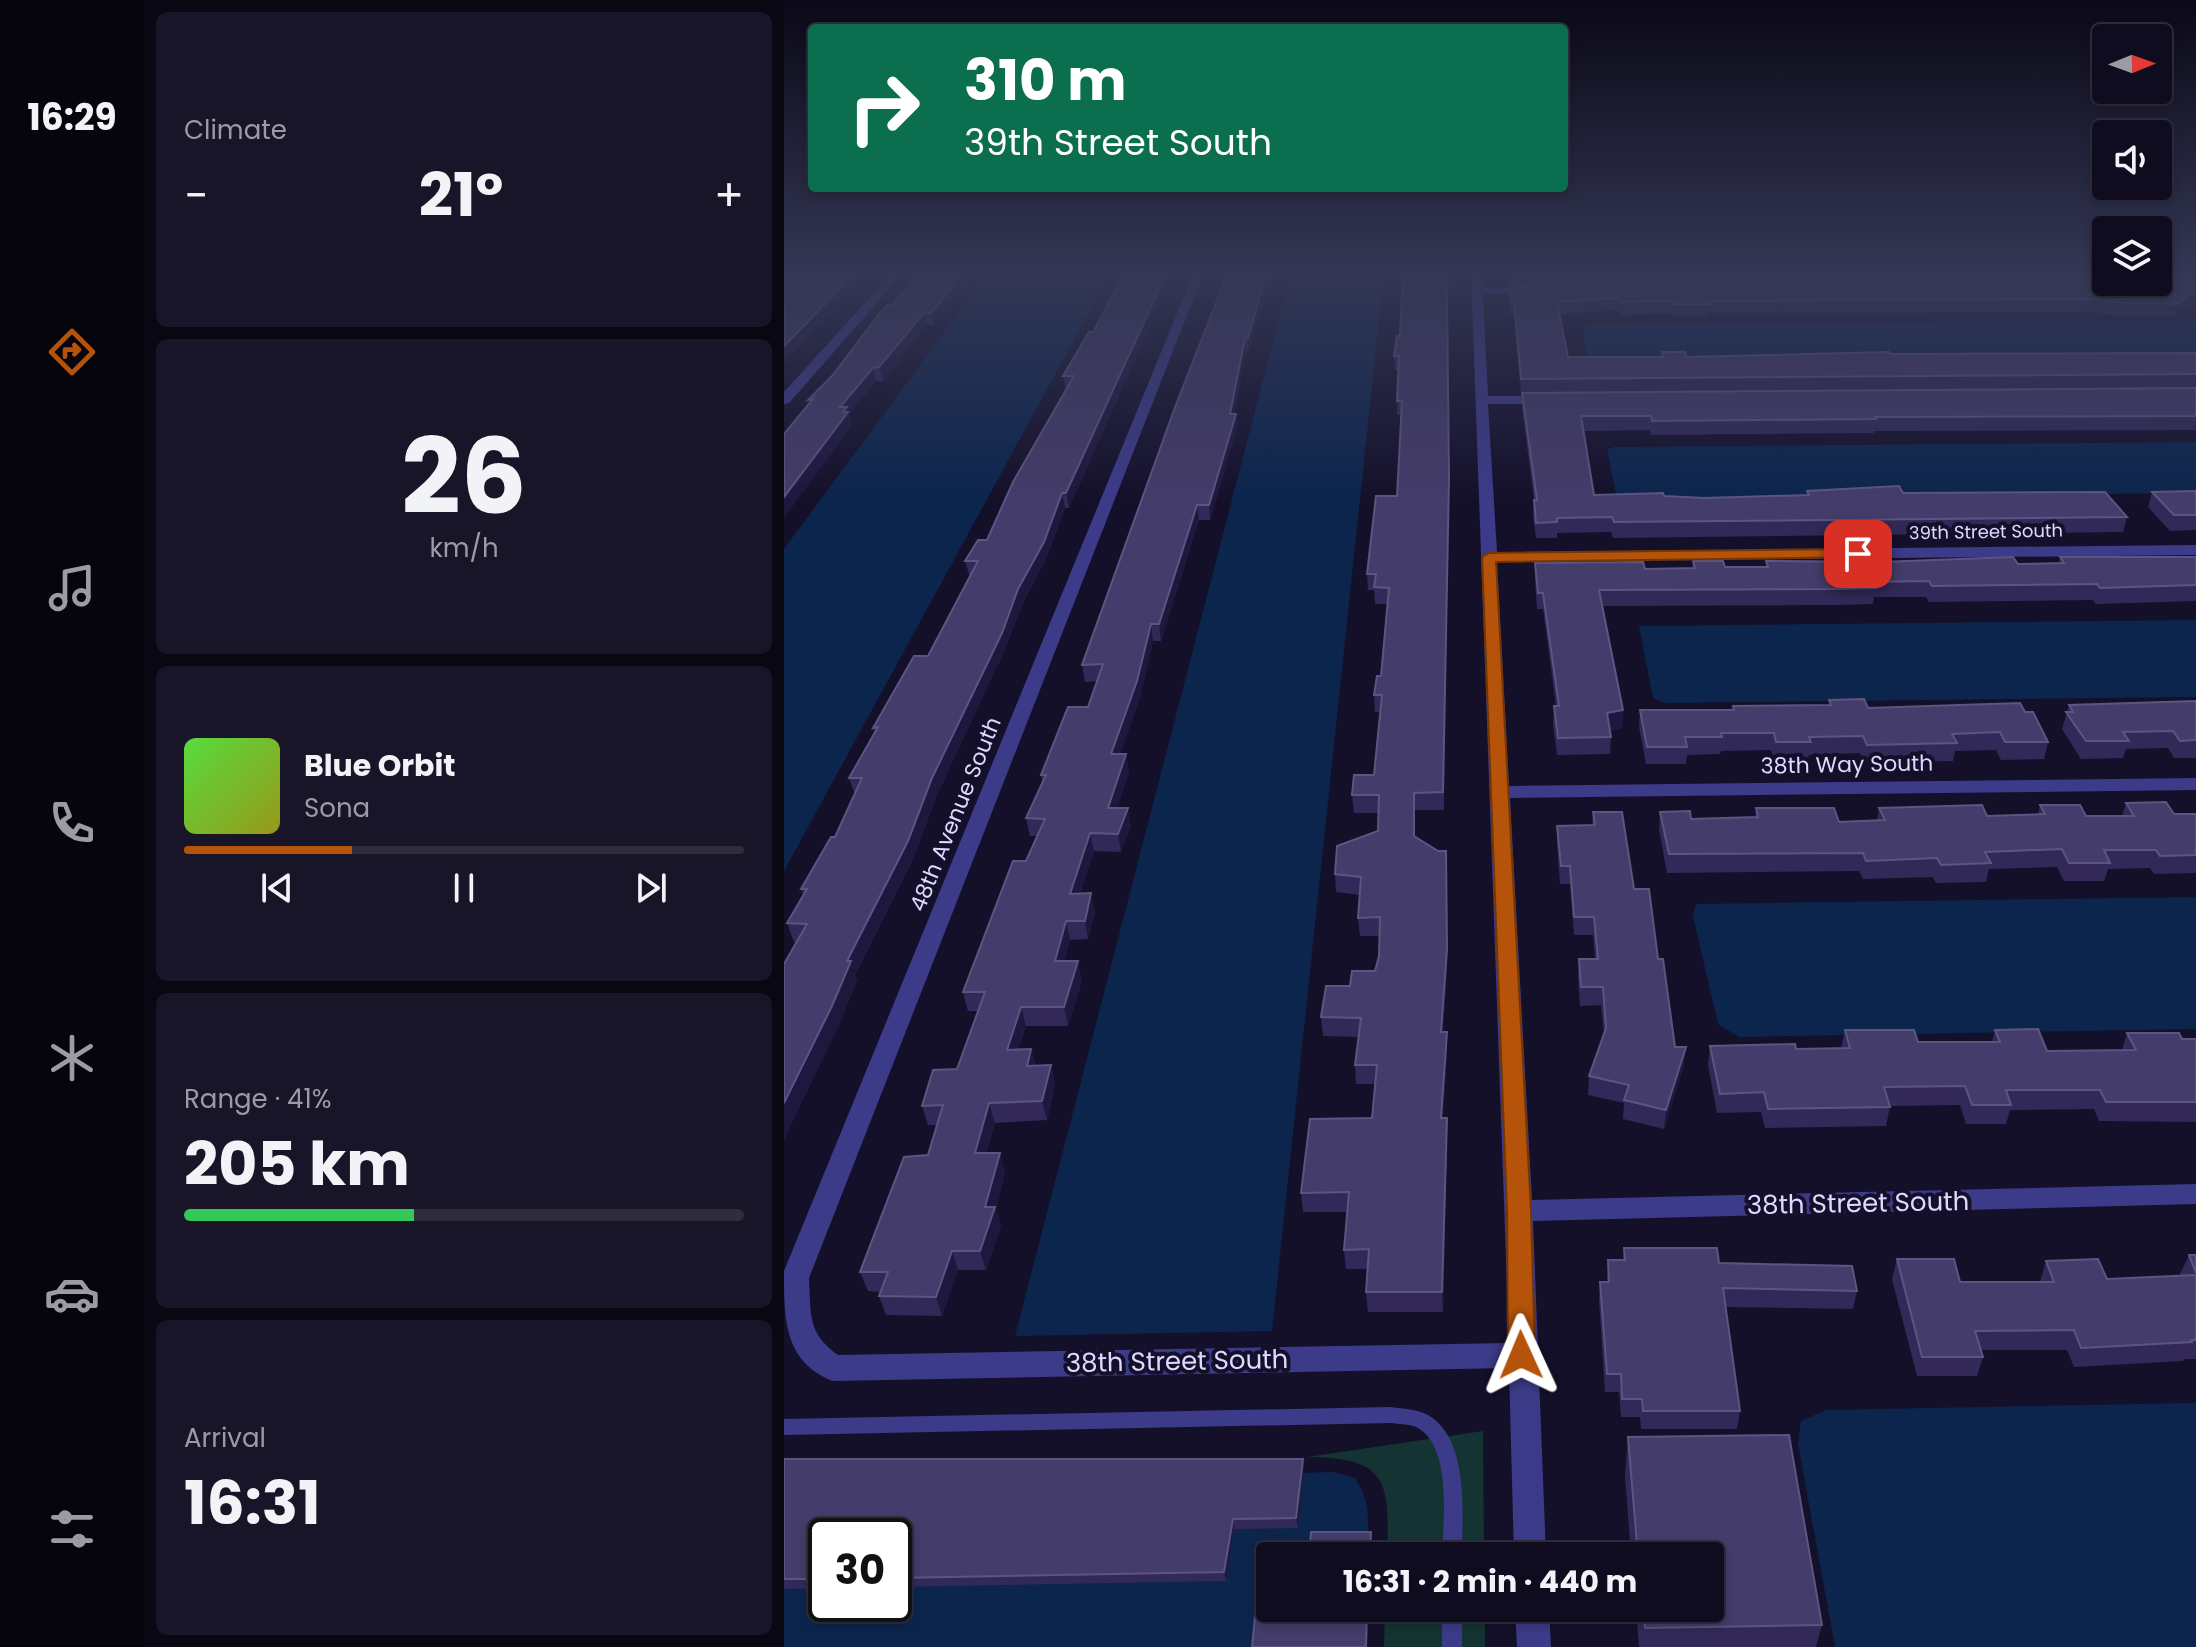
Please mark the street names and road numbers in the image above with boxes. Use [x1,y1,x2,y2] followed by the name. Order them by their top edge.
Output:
[1909,518,2063,545] street label: 39th Street South
[902,712,1009,916] street label: 48th Avenue South
[1760,747,1934,782] street label: 38th Way South
[1746,1183,1970,1223] street label: 38th Street South
[1065,1341,1289,1381] street label: 38th Street South

